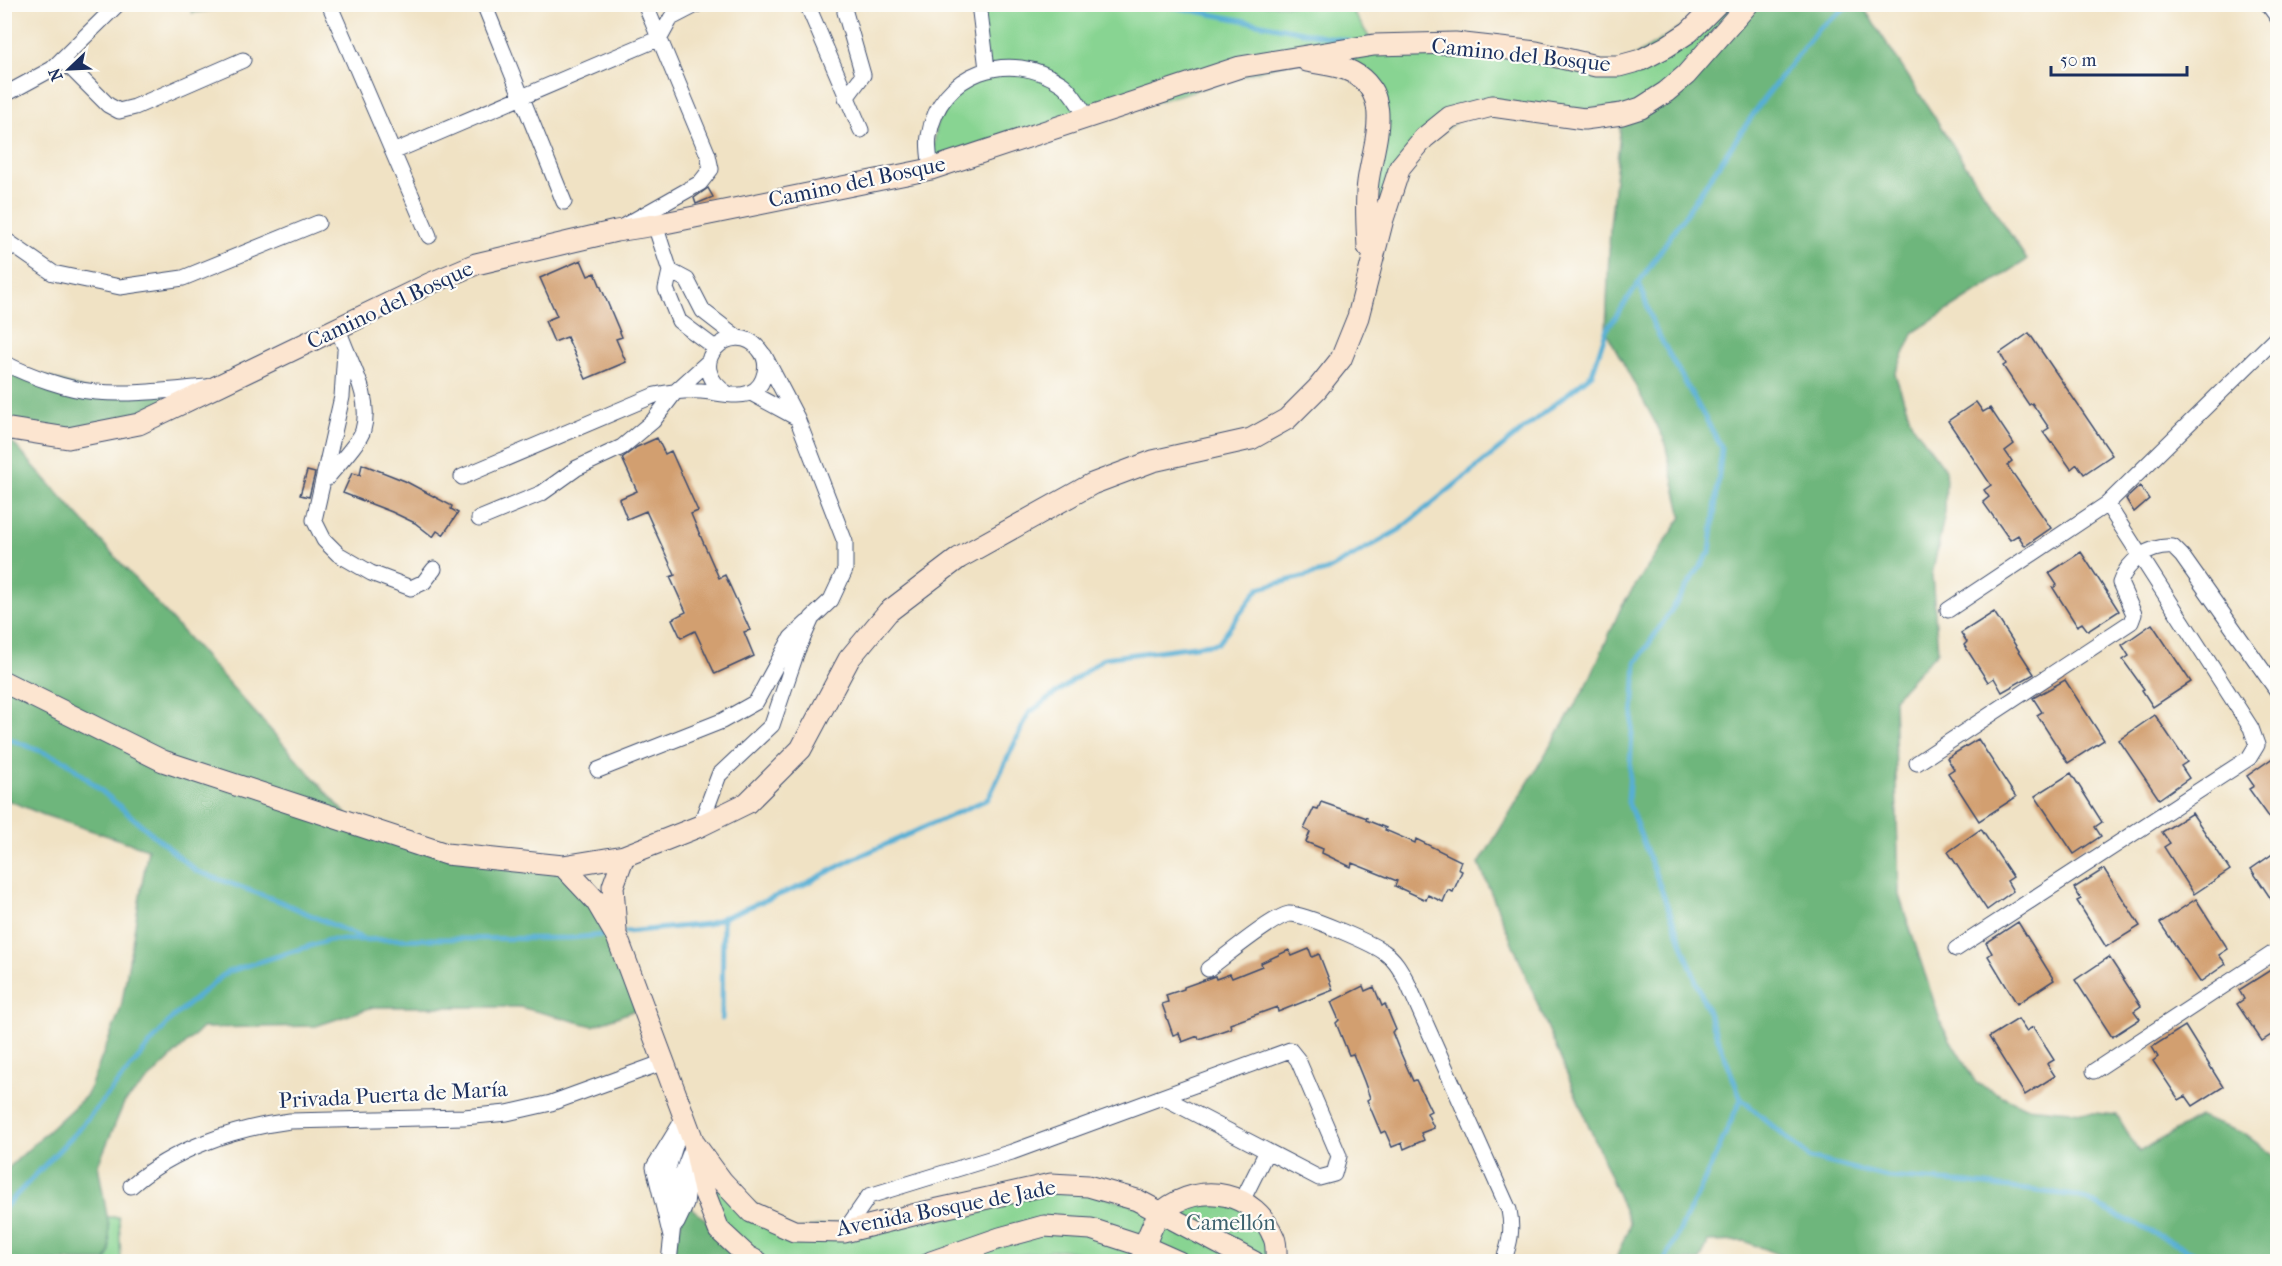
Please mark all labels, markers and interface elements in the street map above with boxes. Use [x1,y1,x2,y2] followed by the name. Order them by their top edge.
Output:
[1430,33,1612,77] street label: Camino del Bosque
[39,39,99,99] north arrow
[2051,39,2188,77] scale bar
[2060,50,2097,71] text: 50 m
[44,65,67,84] text: N
[766,151,948,213] street label: Camino del Bosque
[303,255,477,355] street label: Camino del Bosque
[278,1076,509,1114] street label: Privada Puerta de María
[833,1174,1058,1242] street label: Avenida Bosque de Jade
[1186,1210,1276,1236] park label: Camellón

